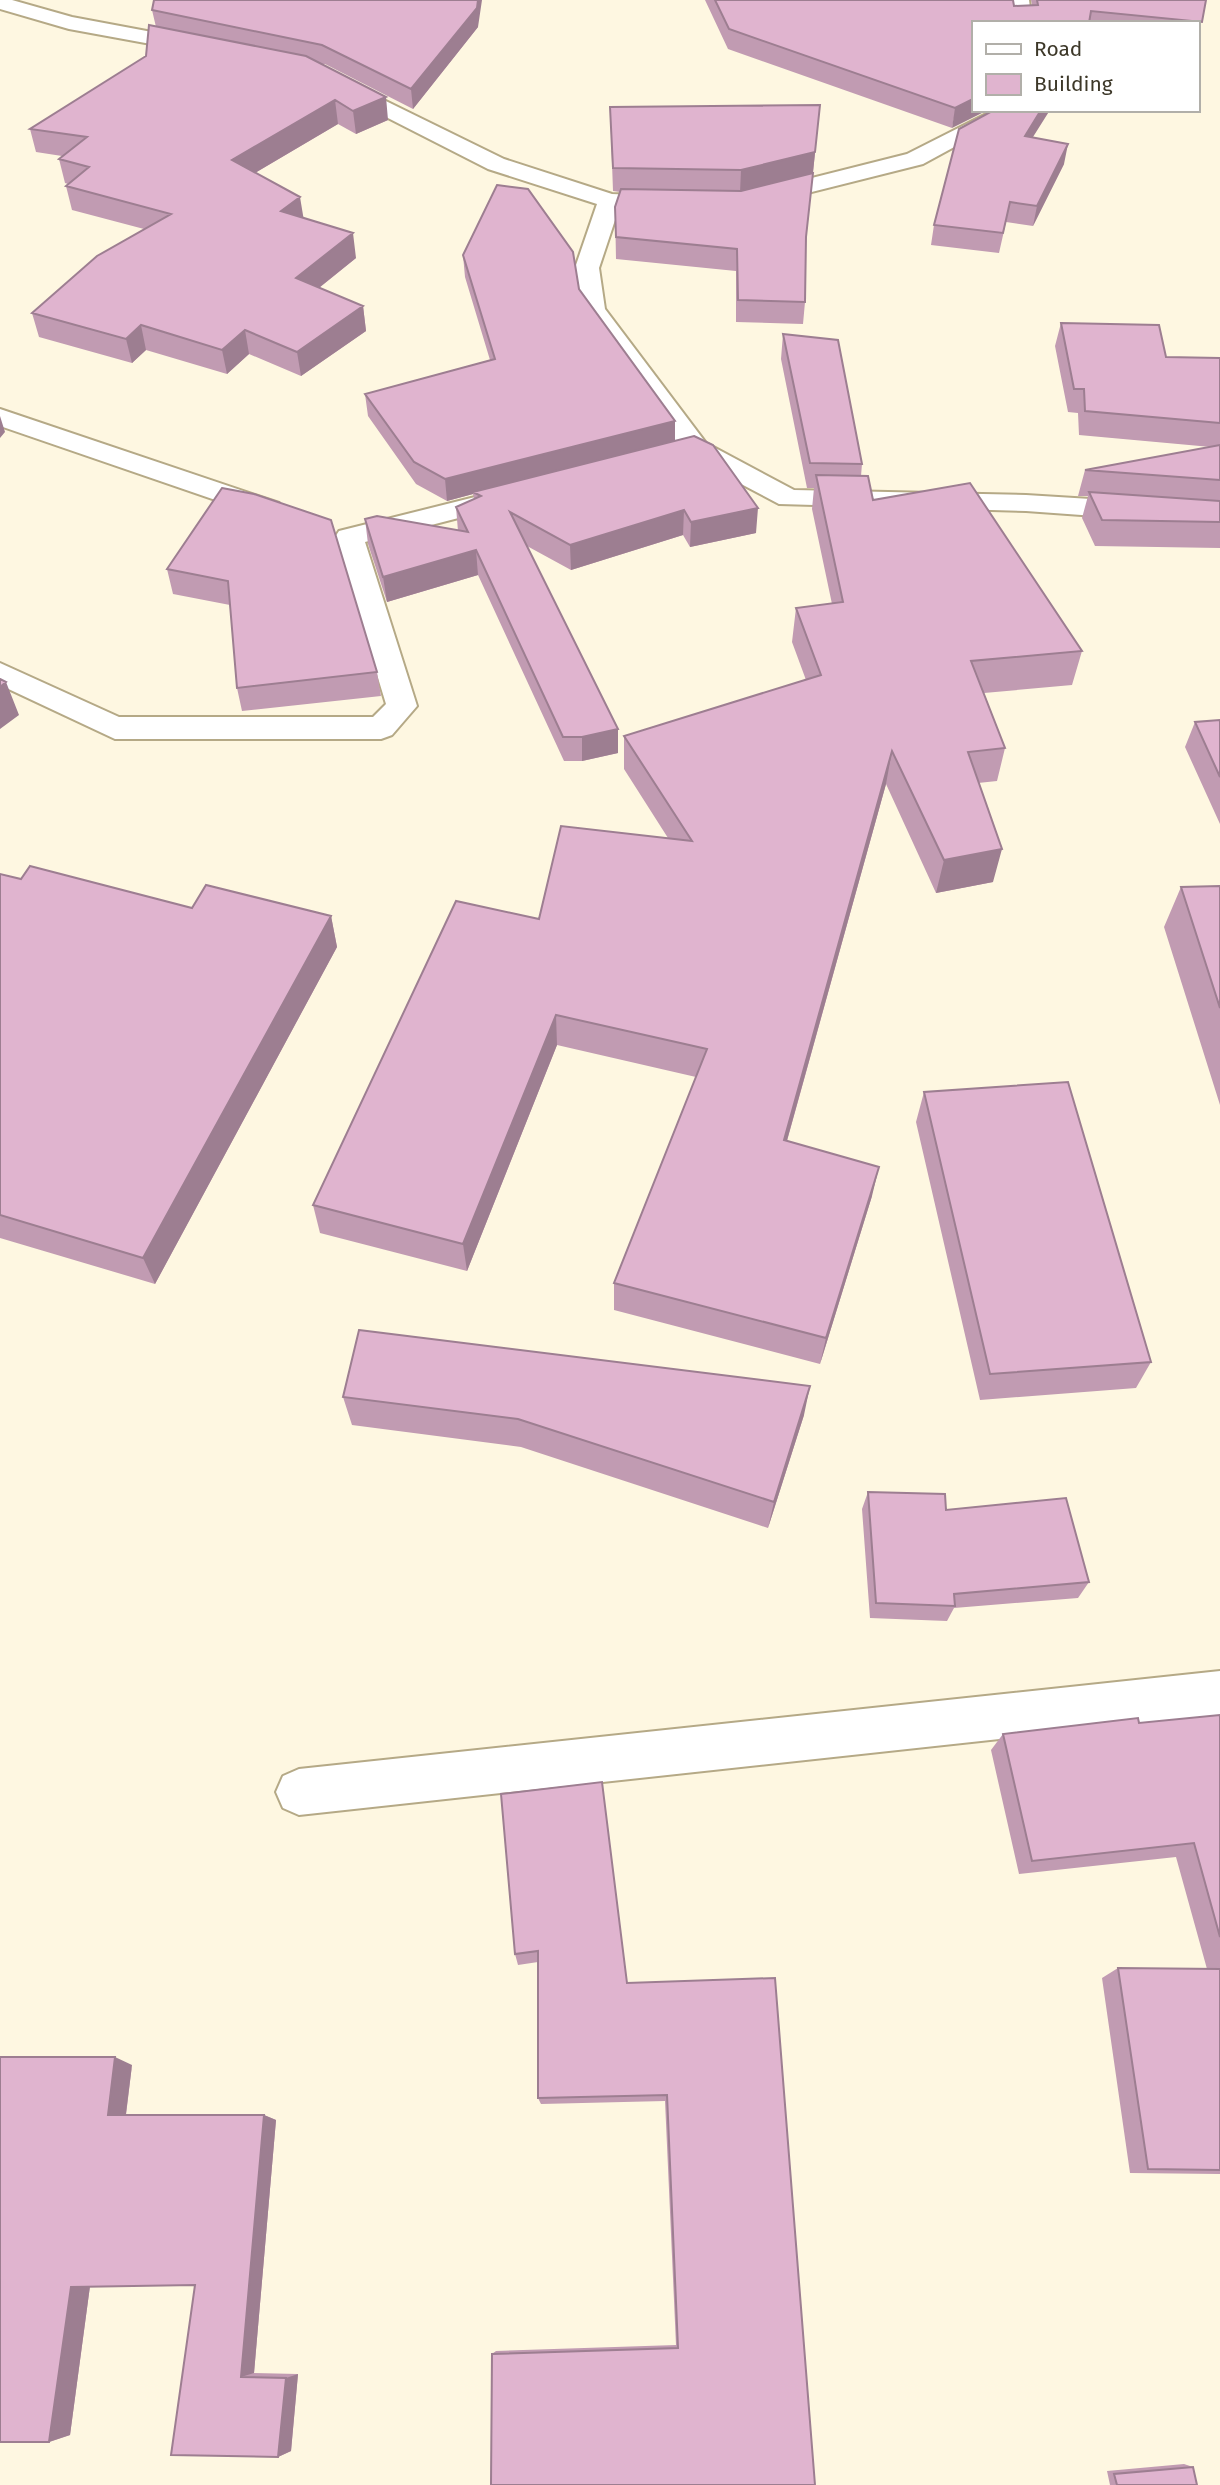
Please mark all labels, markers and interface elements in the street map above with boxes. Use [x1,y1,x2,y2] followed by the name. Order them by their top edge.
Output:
[972,21,1199,112] legend
[1034,36,1082,62] text: Road
[1034,71,1113,97] text: Building

